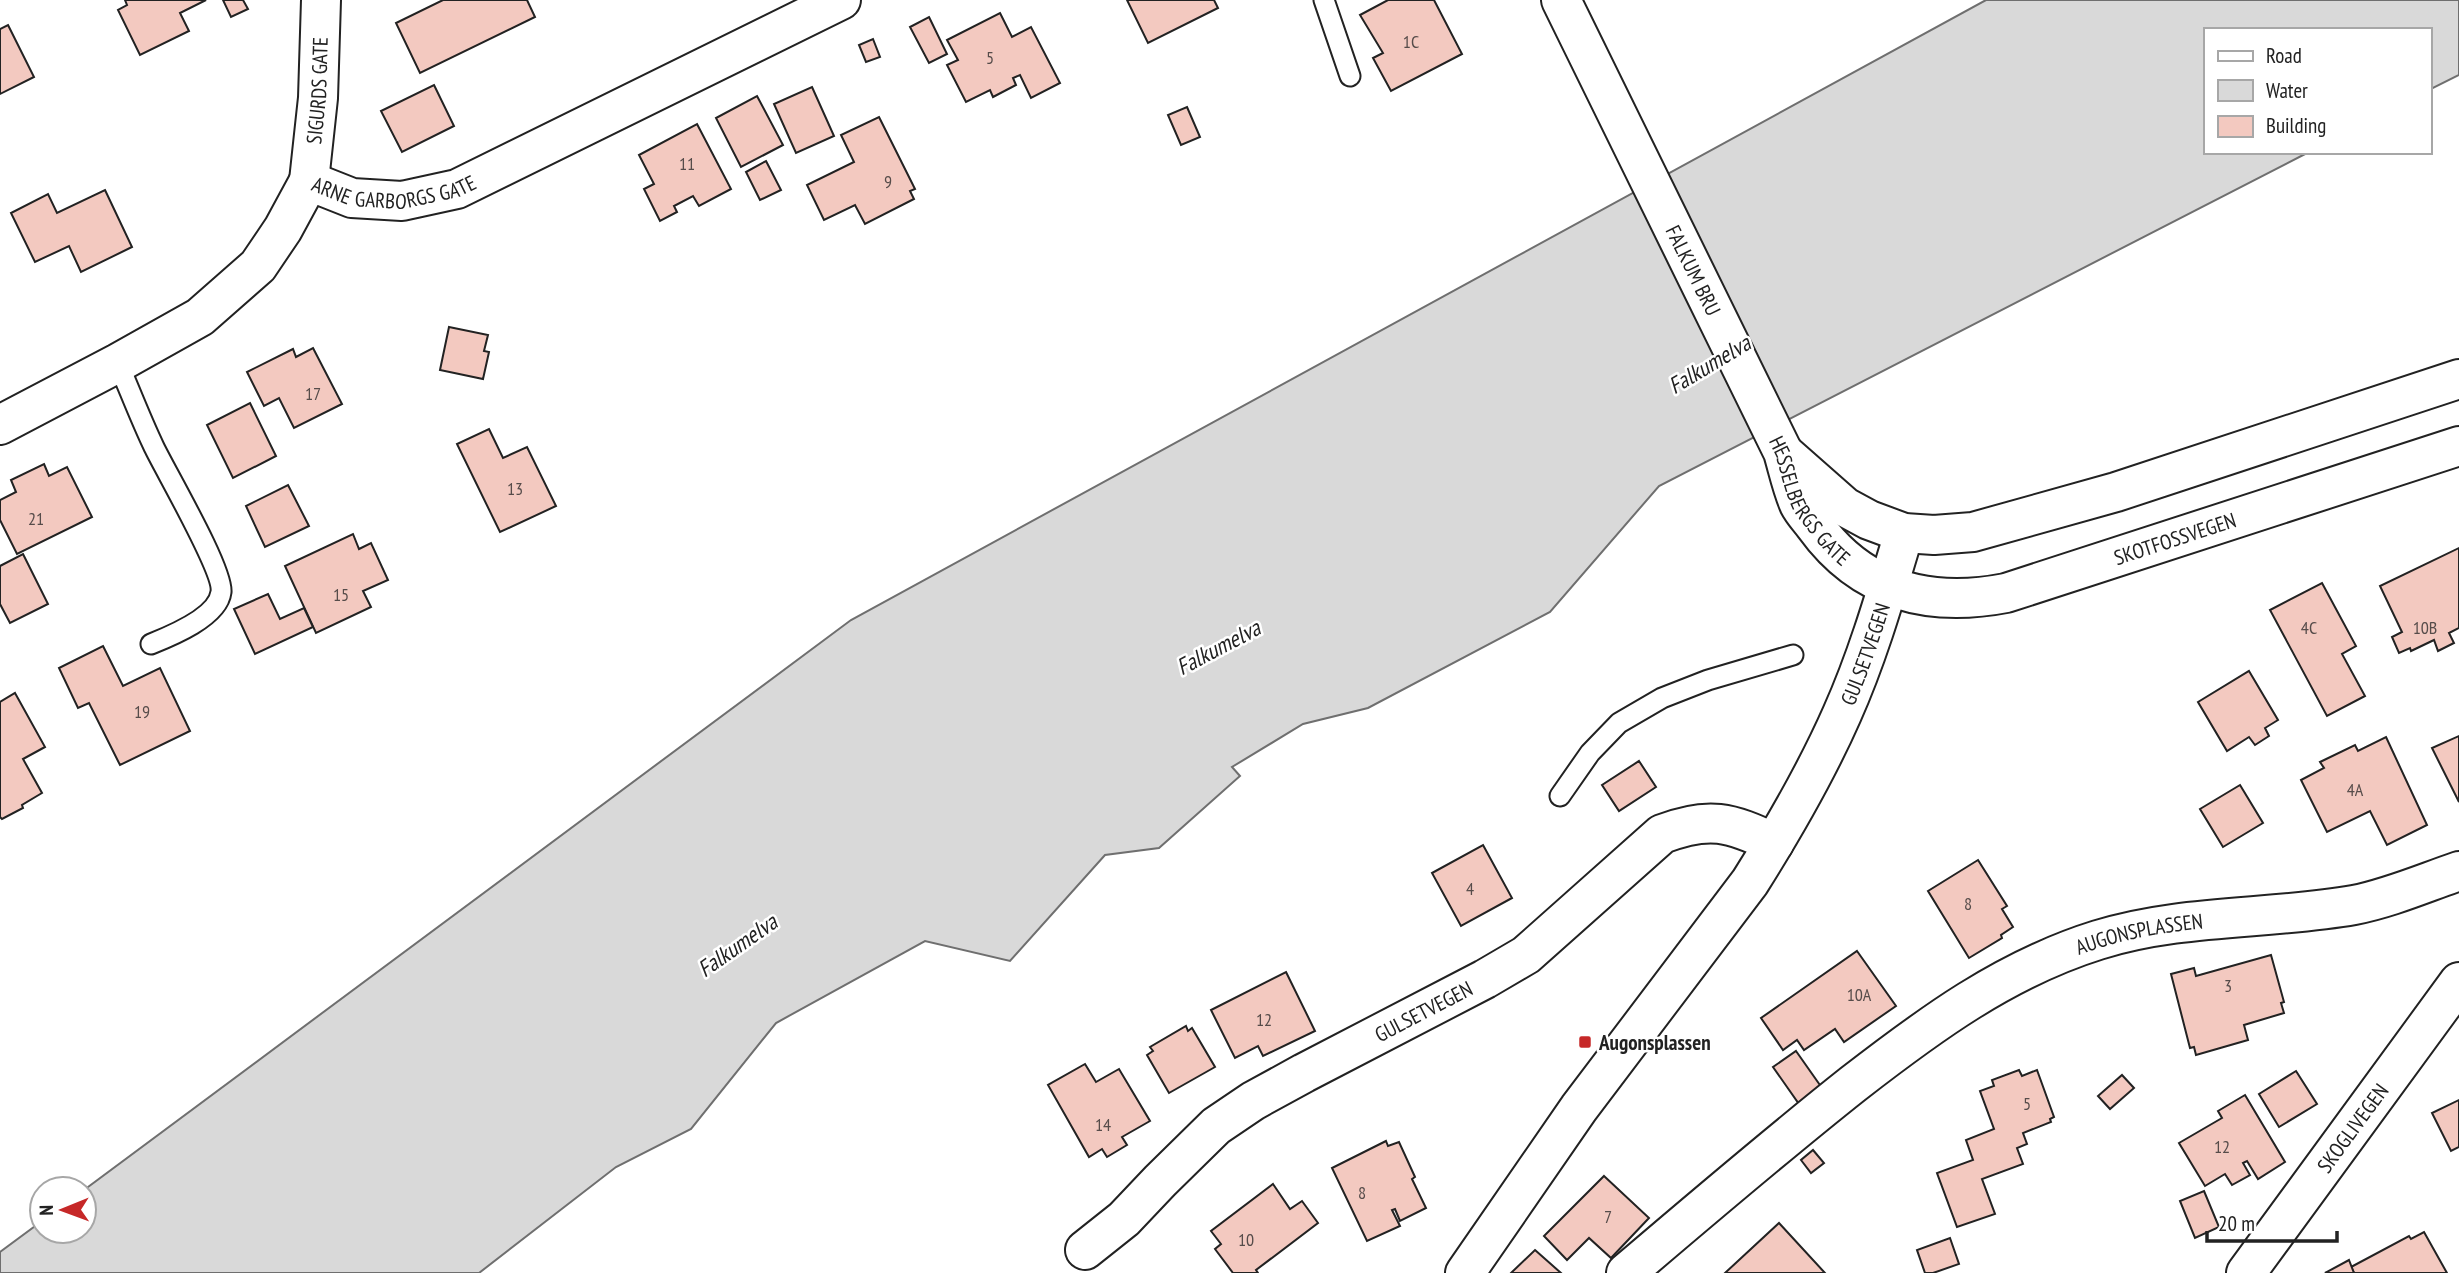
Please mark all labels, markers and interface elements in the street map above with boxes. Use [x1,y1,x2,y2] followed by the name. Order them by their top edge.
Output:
[2204,28,2431,154] legend
[1403,30,1419,53] house number: 1C
[300,36,333,145] street label: SIGURDS GATE
[2266,42,2302,69] text: Road
[986,46,994,69] house number: 5
[2266,77,2308,104] text: Water
[2266,112,2326,139] text: Building
[679,152,695,175] house number: 11
[308,168,480,215] street label: ARNE GARBORGS GATE
[884,170,892,193] house number: 9
[1660,220,1727,320] street label: FALKUM BRU
[1663,327,1757,400] water label: Falkumelva
[305,382,321,405] house number: 17
[1764,431,1856,571] street label: HESSELBERGS GATE
[507,477,523,500] house number: 13
[2110,506,2239,571] street label: SKOTFOSSVEGEN
[28,507,44,530] house number: 21
[333,583,349,606] house number: 15
[1834,599,1896,709] street label: GULSETVEGEN
[1171,612,1267,681] water label: Falkumelva
[2301,616,2317,639] house number: 4C
[2413,616,2437,639] house number: 10B
[134,700,150,723] house number: 19
[2347,778,2364,801] house number: 4A
[1466,877,1474,900] house number: 4
[1964,892,1972,915] house number: 8
[691,906,784,983] water label: Falkumelva
[2072,907,2204,960] street label: AUGONSPLASSEN
[1370,974,1477,1048] street label: GULSETVEGEN
[2224,974,2232,997] house number: 3
[1847,983,1872,1006] house number: 10A
[1256,1008,1272,1031] house number: 12
[1598,1029,1711,1056] place label: Augonsplassen
[1577,1034,1593,1050] marker: Augonsplassen
[2311,1078,2394,1178] street label: SKOGLIVEGEN
[2023,1092,2031,1115] house number: 5
[1095,1113,1111,1136] house number: 14
[2214,1135,2230,1158] house number: 12
[28,1175,98,1245] north arrow
[1358,1181,1366,1204] house number: 8
[2207,1200,2336,1244] scale bar
[34,1205,58,1216] text: N
[1604,1205,1612,1228] house number: 7
[2218,1210,2255,1237] text: 20 m
[1238,1228,1254,1251] house number: 10

